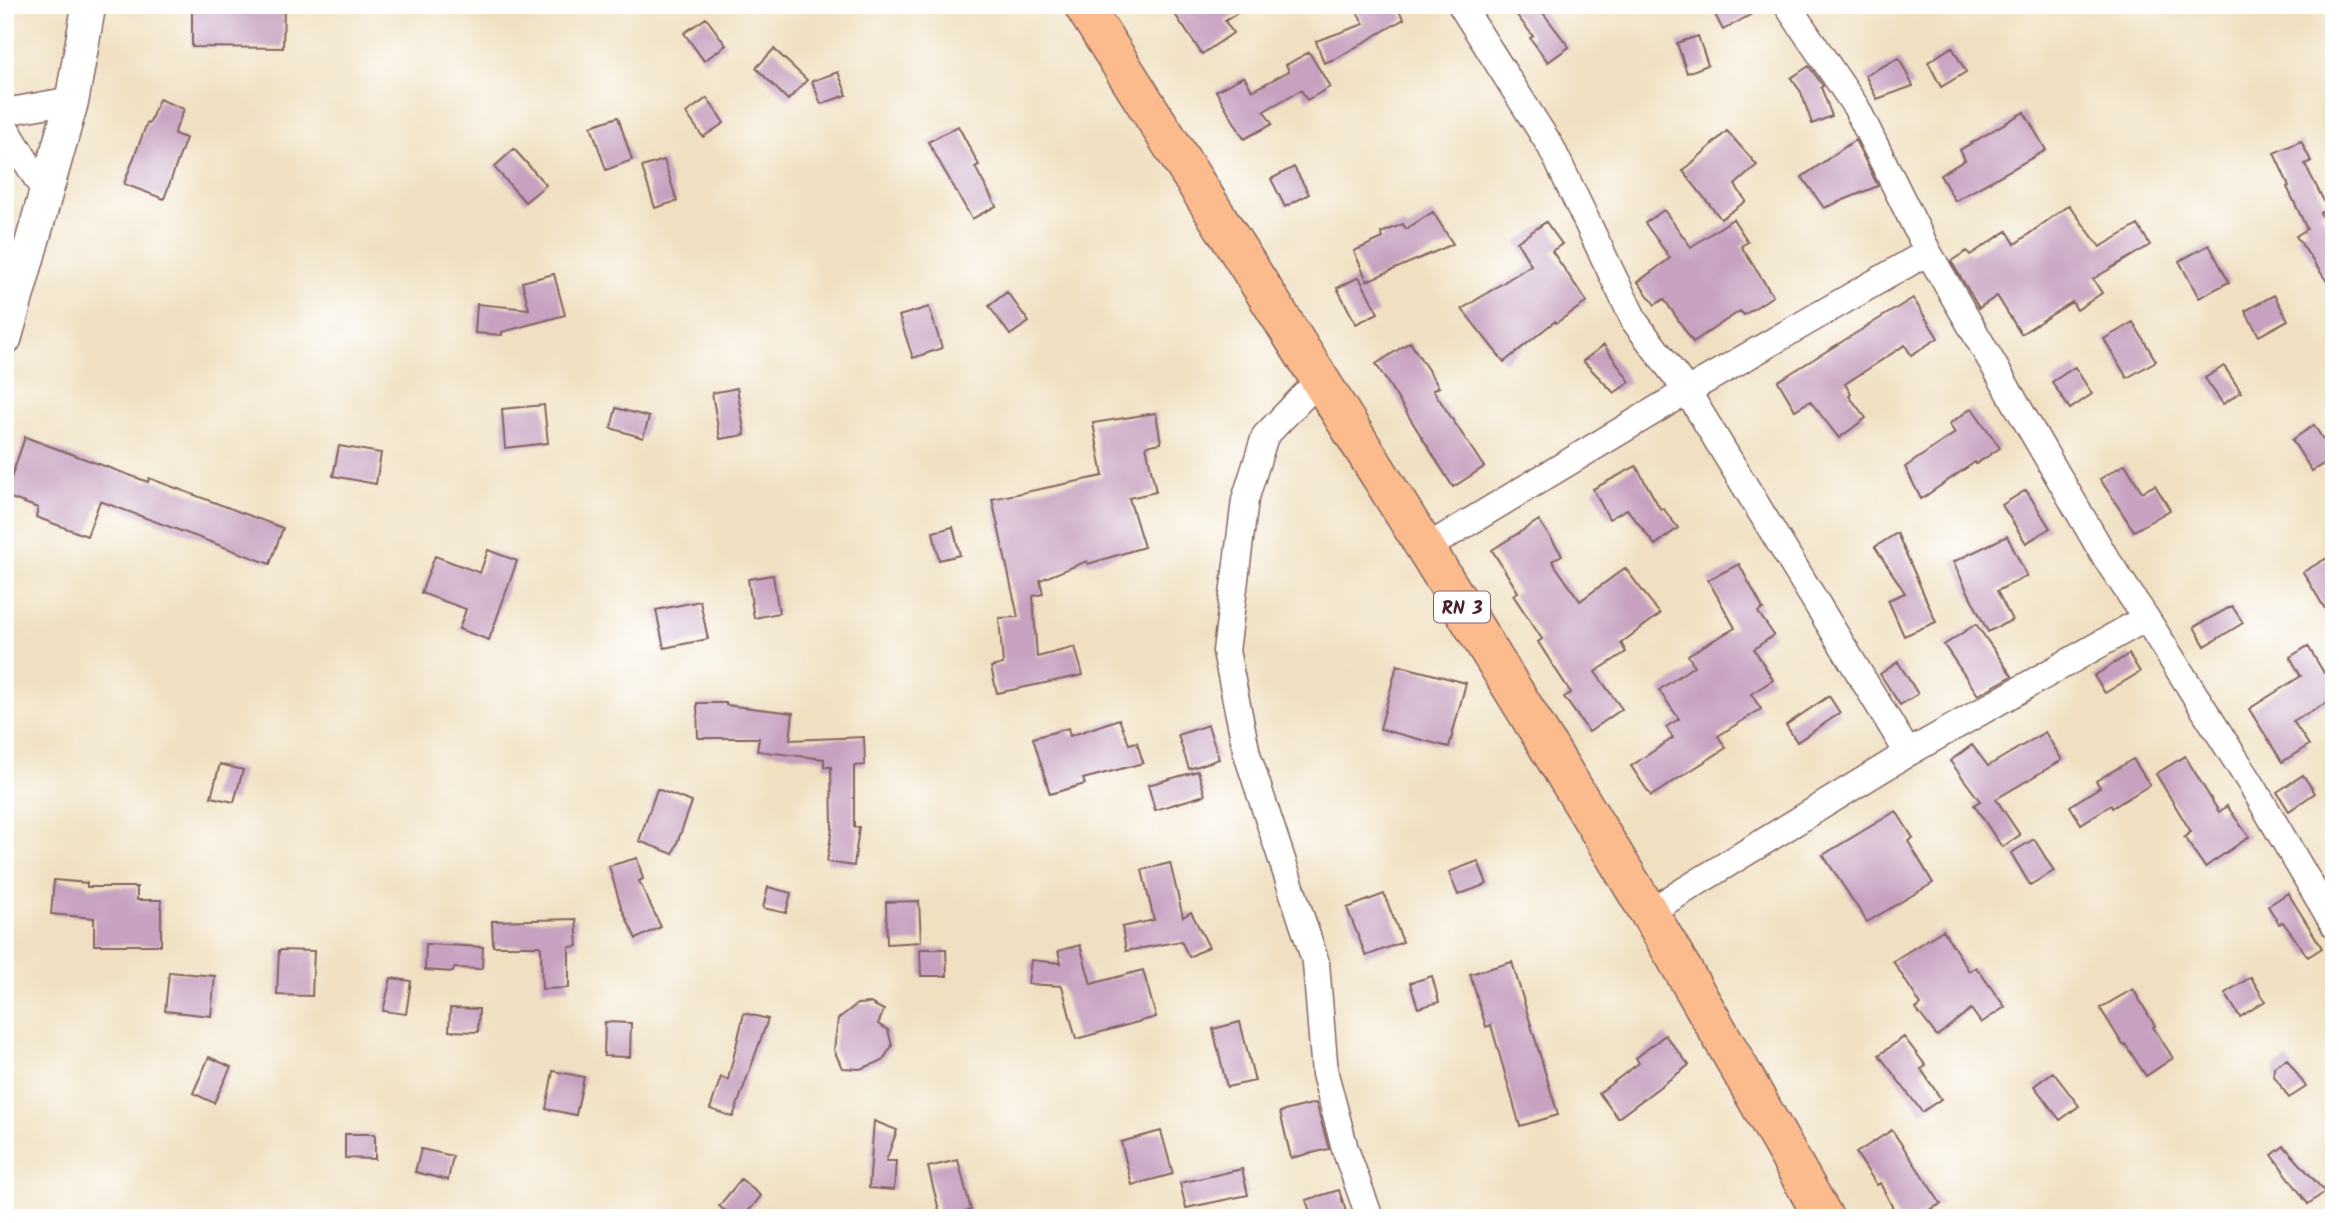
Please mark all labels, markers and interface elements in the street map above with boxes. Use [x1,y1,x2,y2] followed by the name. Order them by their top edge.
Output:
[1434,592,1490,622] road number: RN 3

